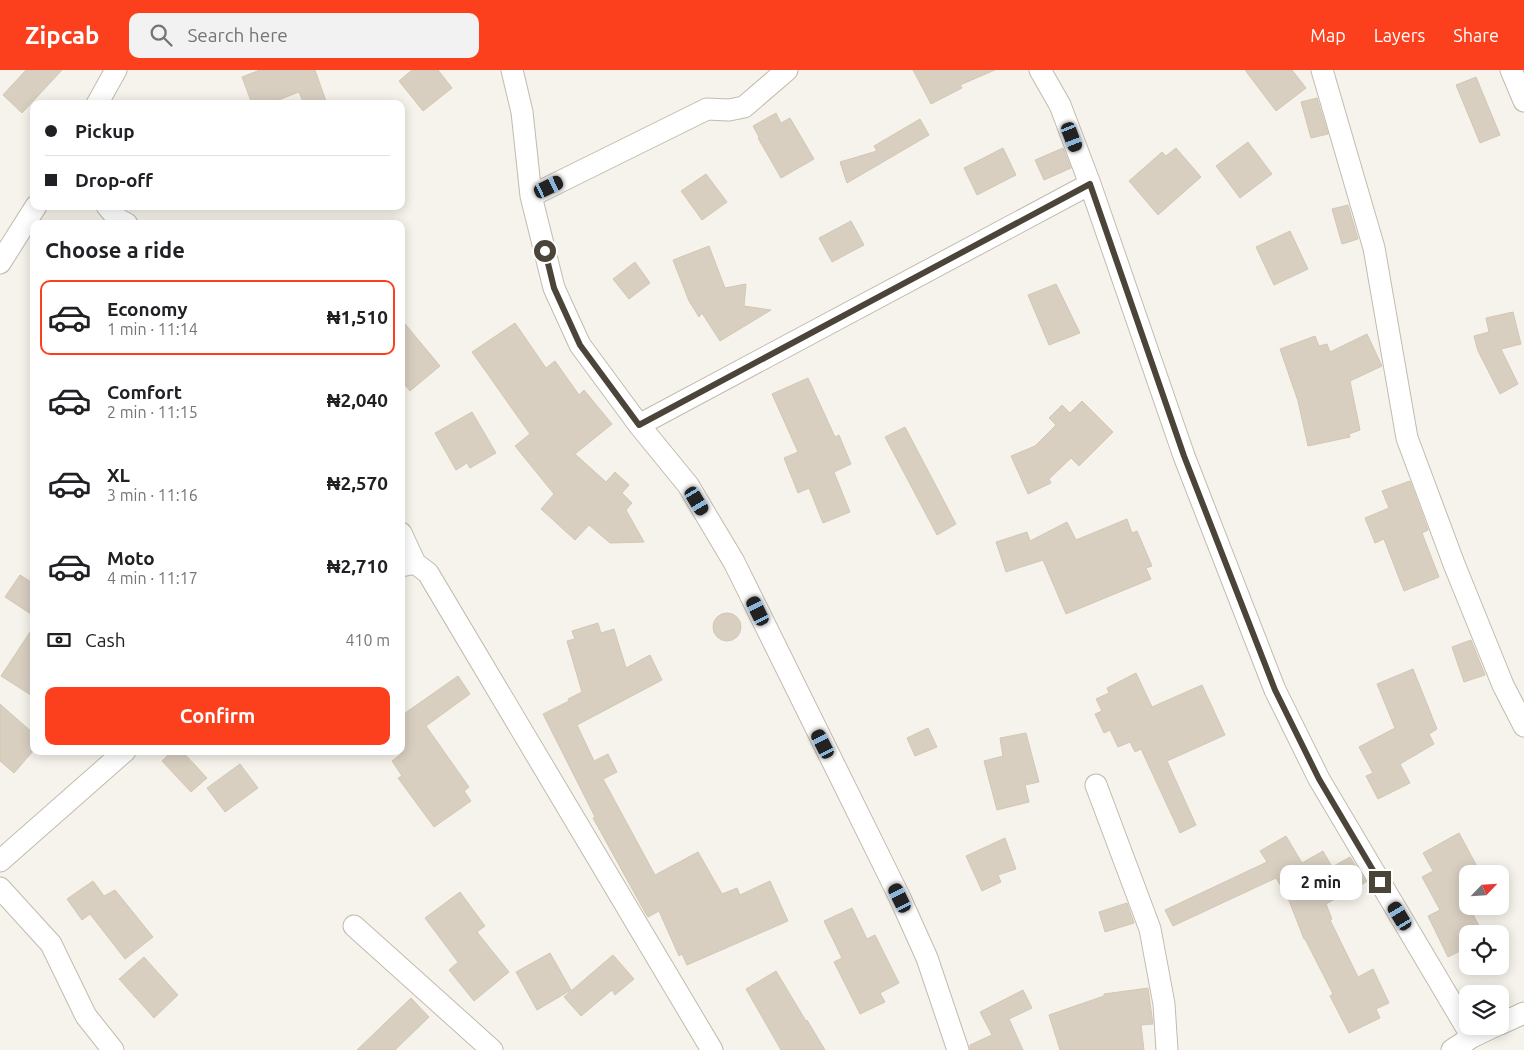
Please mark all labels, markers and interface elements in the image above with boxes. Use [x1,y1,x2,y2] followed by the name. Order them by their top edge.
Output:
[129,13,479,58] search box
[147,21,175,49] icon: search
[25,22,99,49] text: Zipcab
[187,24,288,46] text: Search here
[1310,25,1346,45] text: Map
[1374,25,1425,45] text: Layers
[1453,25,1499,45] text: Share
[75,120,135,142] text: Pickup
[1059,120,1084,154] car
[75,169,153,191] text: Drop-off
[532,174,565,200] car
[45,237,185,262] text: Choose a ride
[534,240,556,262] route start
[47,295,92,340] icon: car
[107,298,188,320] text: Economy
[327,306,388,328] text: ₦1,510
[107,320,198,338] text: 1 min · 11:14
[47,378,92,423] icon: car
[107,381,182,403] text: Comfort
[327,389,388,411] text: ₦2,040
[107,403,198,421] text: 2 min · 11:15
[47,461,92,506] icon: car
[107,464,130,486] text: XL
[327,472,388,494] text: ₦2,570
[682,484,711,518] car
[107,486,198,504] text: 3 min · 11:16
[47,544,92,589] icon: car
[107,547,155,569] text: Moto
[327,555,388,577] text: ₦2,710
[107,569,198,587] text: 4 min · 11:17
[744,594,771,628] car
[45,626,73,654] icon: cash
[85,629,126,651] text: Cash
[345,631,390,649] text: 410 m
[45,687,390,745] button: Confirm
[809,727,836,761] car
[1280,864,1362,900] callout: 2 min
[1459,865,1509,915] north arrow
[1459,865,1509,1035] map controls
[1369,871,1391,893] route end
[1301,873,1341,891] text: 2 min
[886,881,913,915] car
[1385,899,1414,933] car
[1459,925,1509,975] button: locate
[1459,985,1509,1035] button: layers

